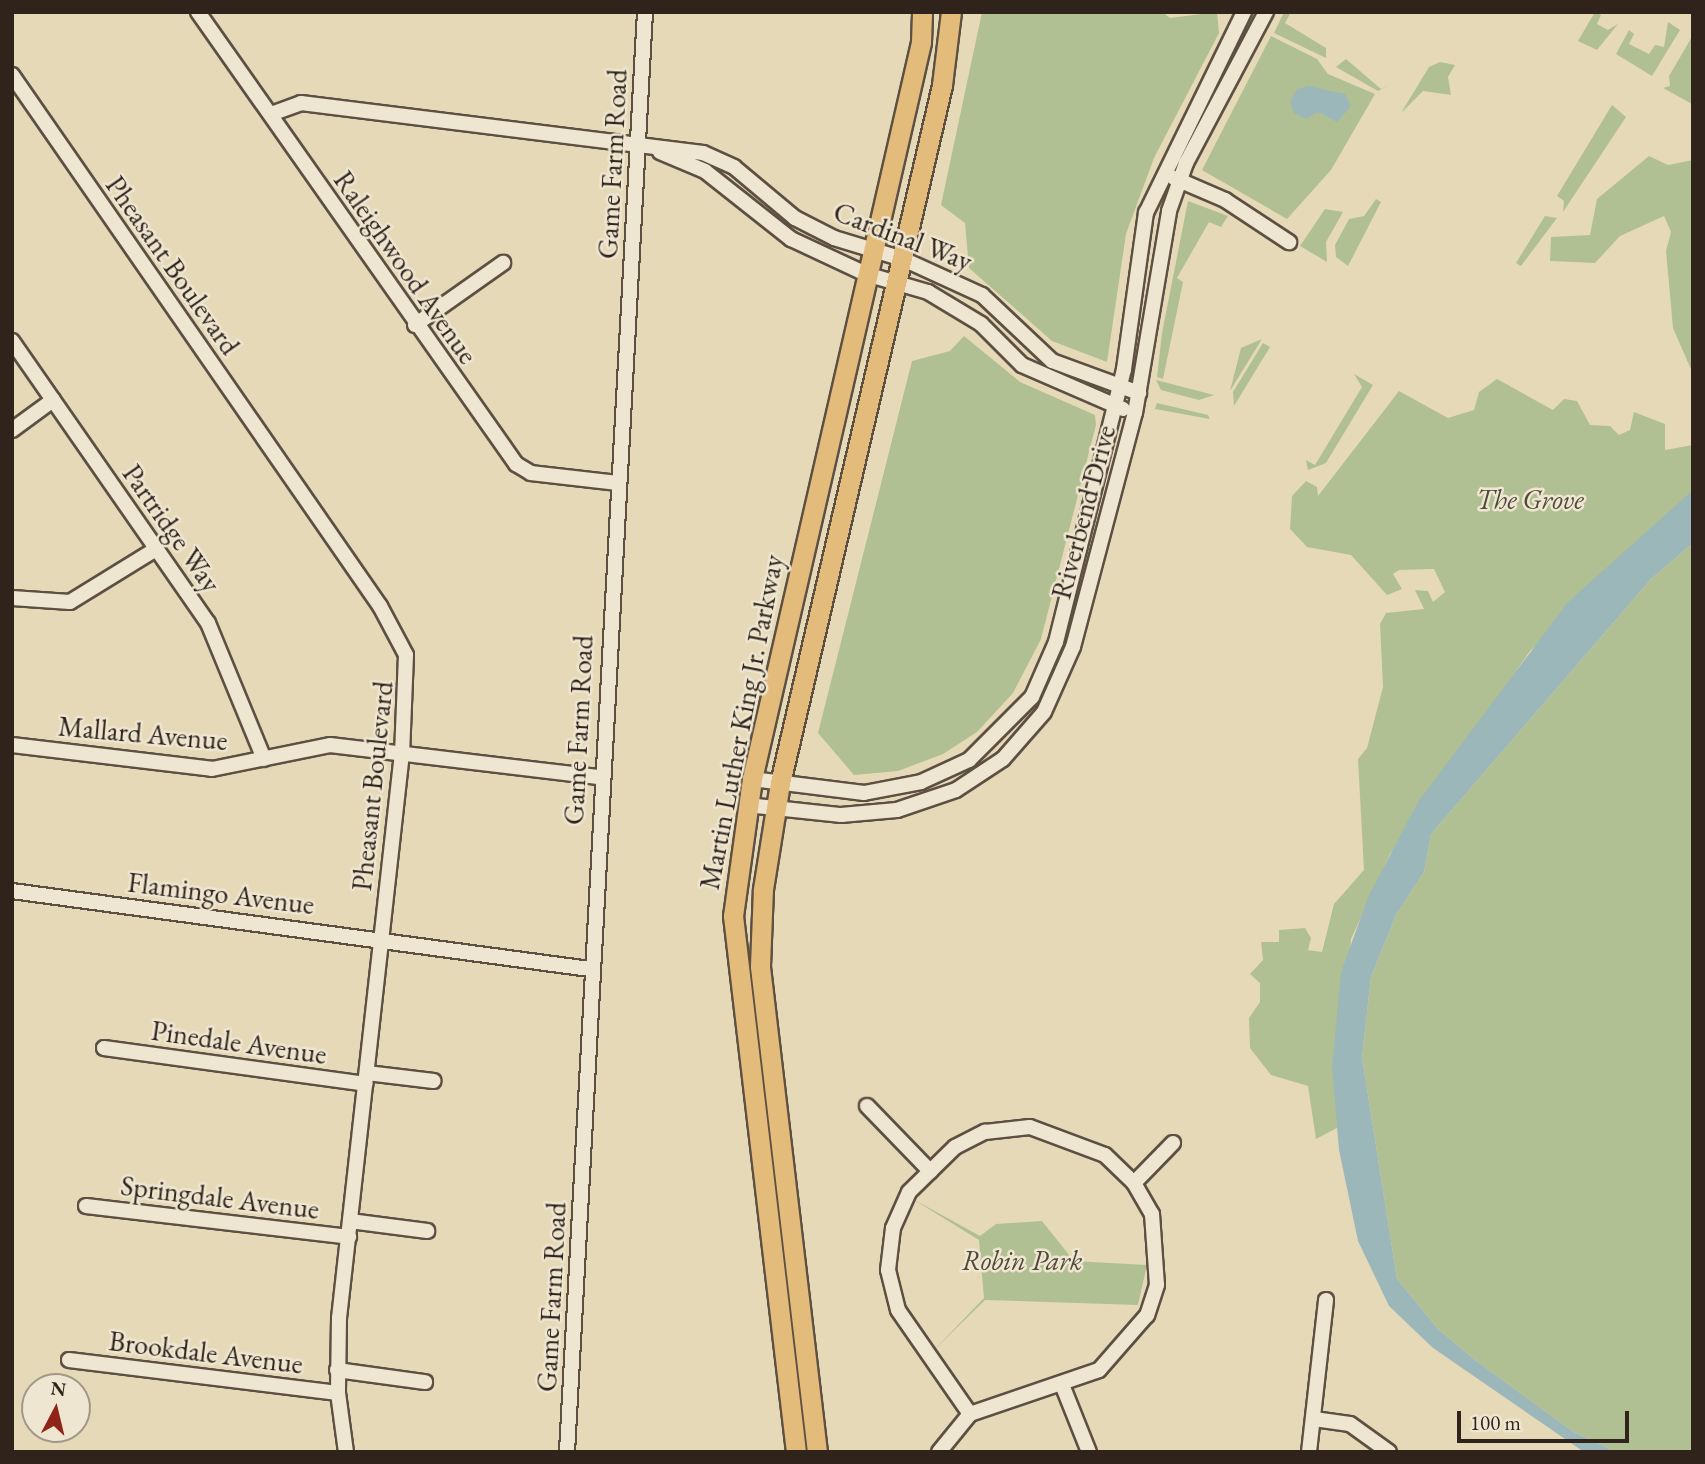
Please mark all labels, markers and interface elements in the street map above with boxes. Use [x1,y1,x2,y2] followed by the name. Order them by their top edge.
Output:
[590,68,634,260] street label: Game Farm Road
[327,164,485,370] street label: Raleighwood Avenue
[99,169,247,361] street label: Pheasant Boulevard
[829,194,977,278] street label: Cardinal Way
[1044,422,1122,602] street label: Riverbend Drive
[116,458,228,598] street label: Partridge Way
[1476,482,1584,516] park label: The Grove
[692,552,790,892] street label: Martin Luther King Jr. Parkway
[556,634,600,826] street label: Game Farm Road
[344,680,400,892] street label: Pheasant Boulevard
[57,709,229,757] street label: Mallard Avenue
[126,865,316,921] street label: Flamingo Avenue
[149,1013,329,1071] street label: Pinedale Avenue
[119,1168,321,1226] street label: Springdale Avenue
[529,1201,573,1393] street label: Game Farm Road
[961,1243,1083,1277] park label: Robin Park
[107,1323,305,1381] street label: Brookdale Avenue
[21,1373,91,1443] north arrow
[49,1375,68,1402] text: N
[1460,1398,1632,1442] scale bar
[1470,1409,1521,1436] text: 100 m

